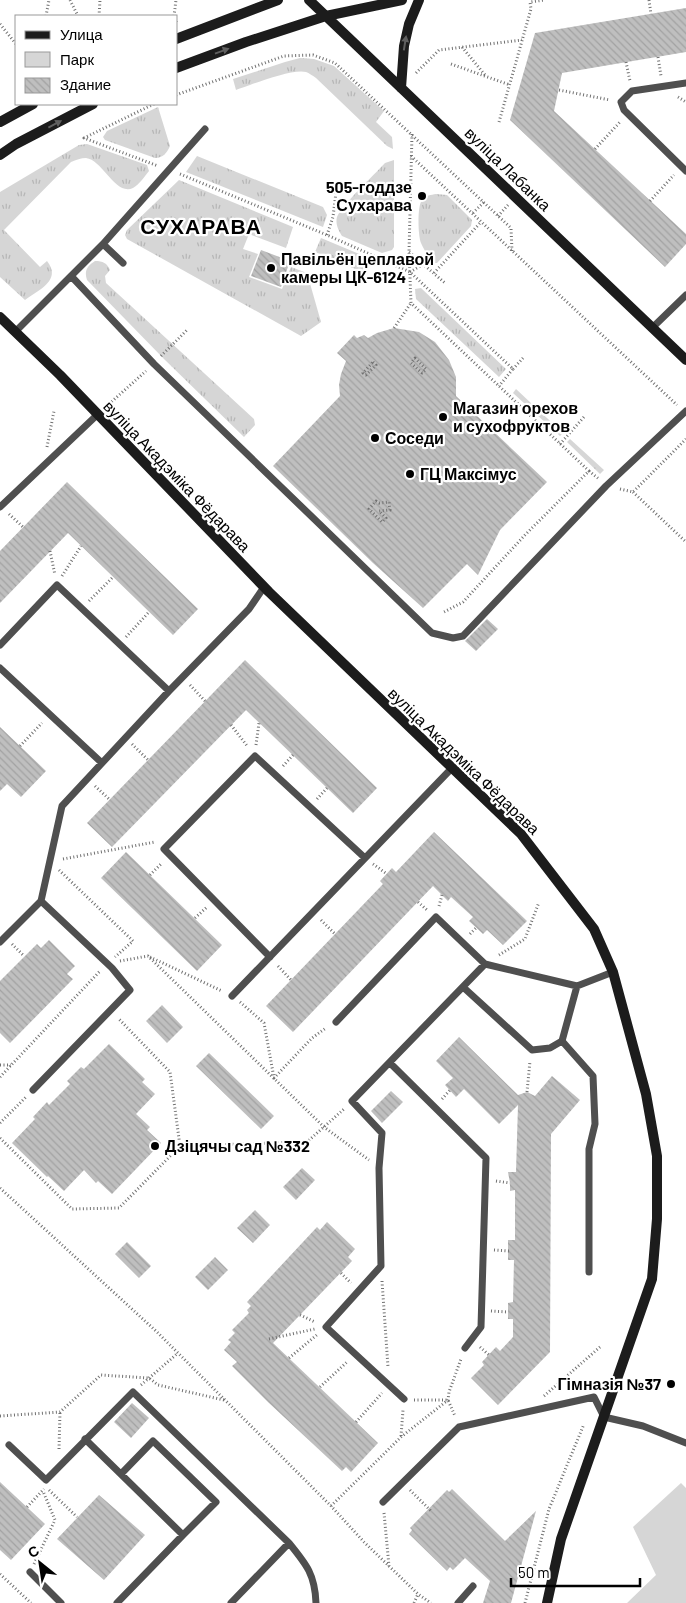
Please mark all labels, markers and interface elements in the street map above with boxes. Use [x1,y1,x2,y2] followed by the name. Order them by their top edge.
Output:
[15,15,178,105] legend
[60,25,103,43] text: Улица
[401,35,409,51] one-way arrow
[215,47,230,55] one-way arrow
[60,50,94,68] text: Парк
[60,75,111,93] text: Здание
[48,119,61,128] one-way arrow
[461,123,555,214] street label: вуліца Лабанка
[326,177,412,214] place label: 505-годдзе Сухарава
[416,190,428,202] marker: 505-годдзе Сухарава
[140,213,262,238] district label: СУХАРАВА
[281,249,434,286] place label: Павільён цеплавой камеры ЦК-6124
[265,262,277,274] marker: Павільён цеплавой камеры ЦК-6124
[100,396,255,555] street label: вуліца Акадэміка Фёдарава
[453,398,578,435] place label: Магазин орехов и сухофруктов
[437,411,449,423] marker: Магазин орехов и сухофруктов
[385,428,444,447] place label: Соседи
[369,432,381,444] marker: Соседи
[420,464,517,483] place label: ГЦ Максімус
[404,468,416,480] marker: ГЦ Максімус
[385,683,544,838] street label: вуліца Акадэміка Фёдарава
[165,1136,310,1155] place label: Дзіцячы сад №332
[149,1140,161,1152] marker: Дзіцячы сад №332
[558,1374,661,1393] place label: Гімназія №37
[665,1378,677,1390] marker: Гімназія №37
[15,1538,65,1588] north arrow
[25,1541,42,1561] text: С
[511,1556,640,1588] scale bar
[518,1563,550,1581] text: 50 m

